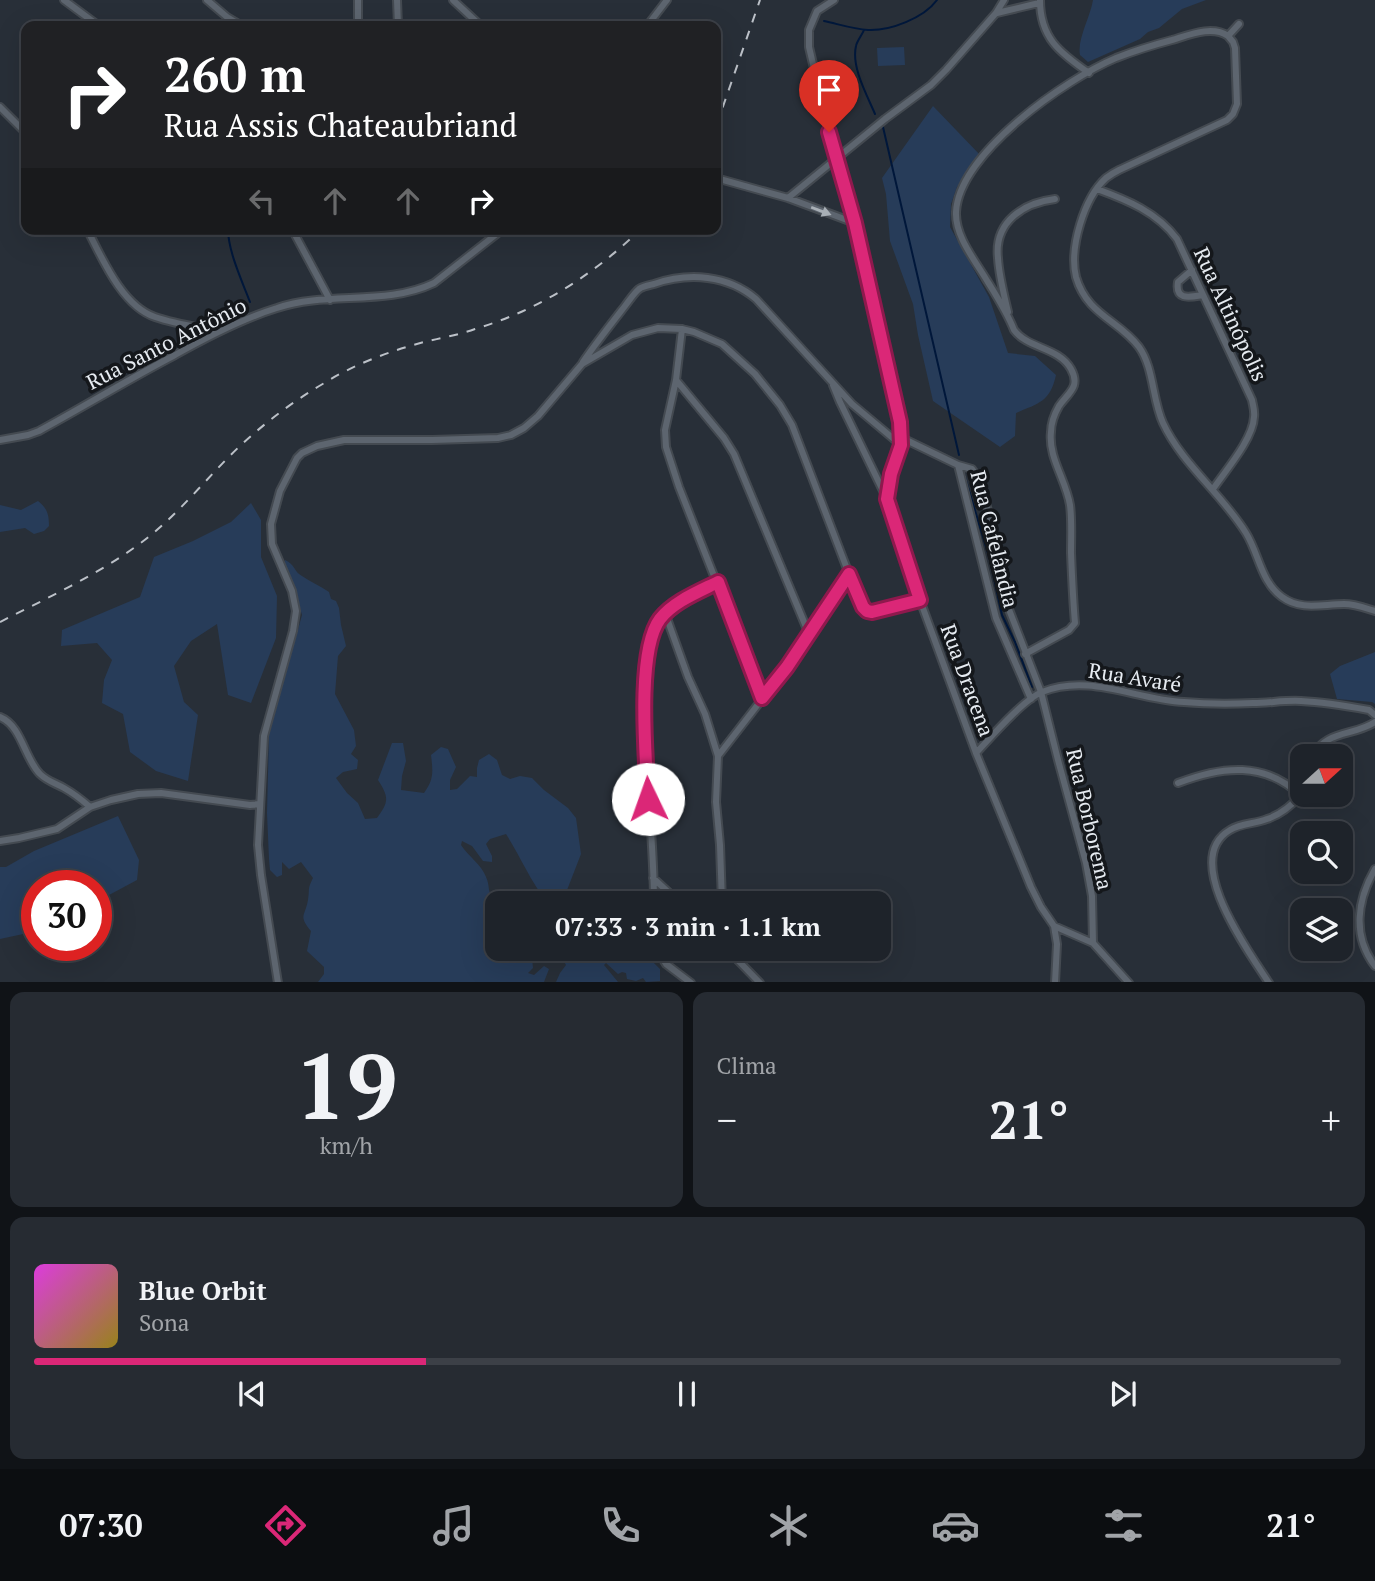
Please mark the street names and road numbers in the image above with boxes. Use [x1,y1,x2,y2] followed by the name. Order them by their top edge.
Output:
[1188,242,1274,386] street label: Rua Altinópolis
[81,291,251,395] street label: Rua Santo Antônio
[964,467,1026,611] street label: Rua Cafelândia
[935,620,1001,740] street label: Rua Dracena
[1087,656,1183,698] street label: Rua Avaré
[1060,746,1120,893] street label: Rua Borborema

